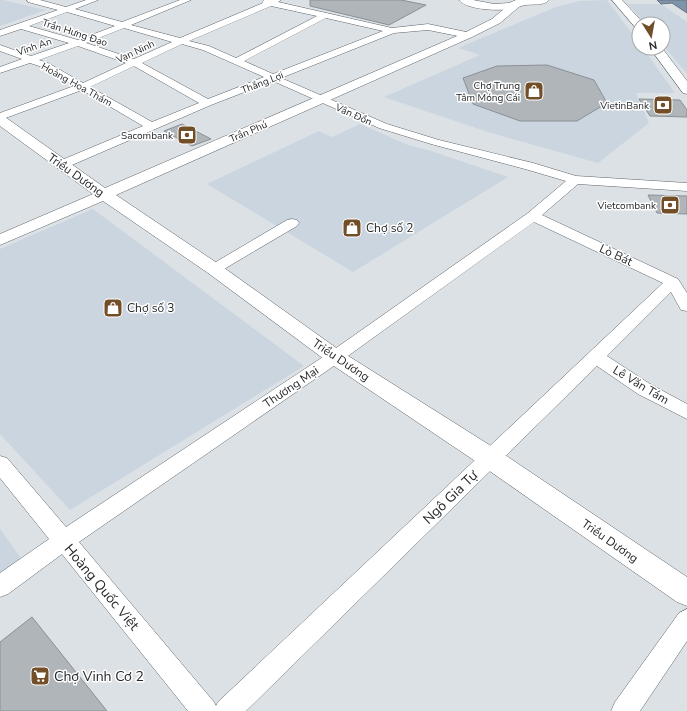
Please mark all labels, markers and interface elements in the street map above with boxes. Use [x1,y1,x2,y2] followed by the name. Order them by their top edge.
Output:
[40,16,110,50] street label: Trần Hưng Đạo
[631,16,671,56] north arrow
[14,34,54,60] street label: Vĩnh An
[113,37,157,67] street label: Vạn Ninh
[647,37,658,53] text: N
[38,60,115,110] street label: Hoàng Hoa Thám
[239,68,286,97] street label: Thắng Lợi
[456,79,520,105] place label: Chợ Trung Tâm Móng Cái
[523,80,545,102] shop icon: Chợ Trung Tâm Móng Cái
[652,94,674,116] bank icon: VietinBank
[599,99,650,113] place label: VietinBank
[332,100,374,129] street label: Vân Đồn
[227,118,270,146] street label: Trần Phú
[176,124,198,146] bank icon: Sacombank
[121,129,174,143] place label: Sacombank
[44,150,108,200] street label: Triều Dương
[659,194,681,216] bank icon: Vietcombank
[597,199,657,213] place label: Vietcombank
[341,217,363,239] shop icon: Chợ số 2
[366,220,413,236] place label: Chợ số 2
[597,240,636,270] street label: Lò Bát
[102,297,124,319] shop icon: Chợ số 3
[127,300,174,316] place label: Chợ số 3
[309,335,373,385] street label: Triều Dương
[610,362,672,408] street label: Lê Văn Tám
[260,363,322,411] street label: Thương Mại
[419,466,483,528] street label: Ngô Gia Tự
[578,516,642,566] street label: Triều Dương
[60,540,143,635] street label: Hoàng Quốc Việt
[29,665,51,687] supermarket icon: Chợ Vinh Cơ 2
[54,667,144,686] place label: Chợ Vinh Cơ 2

